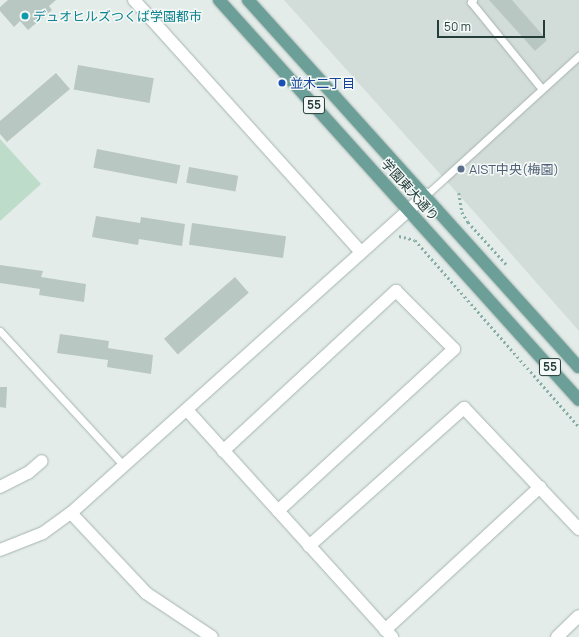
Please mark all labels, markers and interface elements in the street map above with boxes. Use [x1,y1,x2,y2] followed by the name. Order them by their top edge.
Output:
[33,8,202,24] place label: デュオヒルズつくば学園都市
[20,11,30,21] marker: デュオヒルズつくば学園都市
[439,12,547,38] scale bar
[444,18,471,35] text: 50 m
[290,75,355,91] place label: 並木二丁目
[277,78,287,88] marker: 並木二丁目
[302,95,326,115] road number: 55
[378,156,442,224] street label: 学園東大通り
[469,161,559,177] place label: AIST中央(梅園)
[456,164,466,174] marker: AIST中央(梅園)
[538,357,562,377] road number: 55

